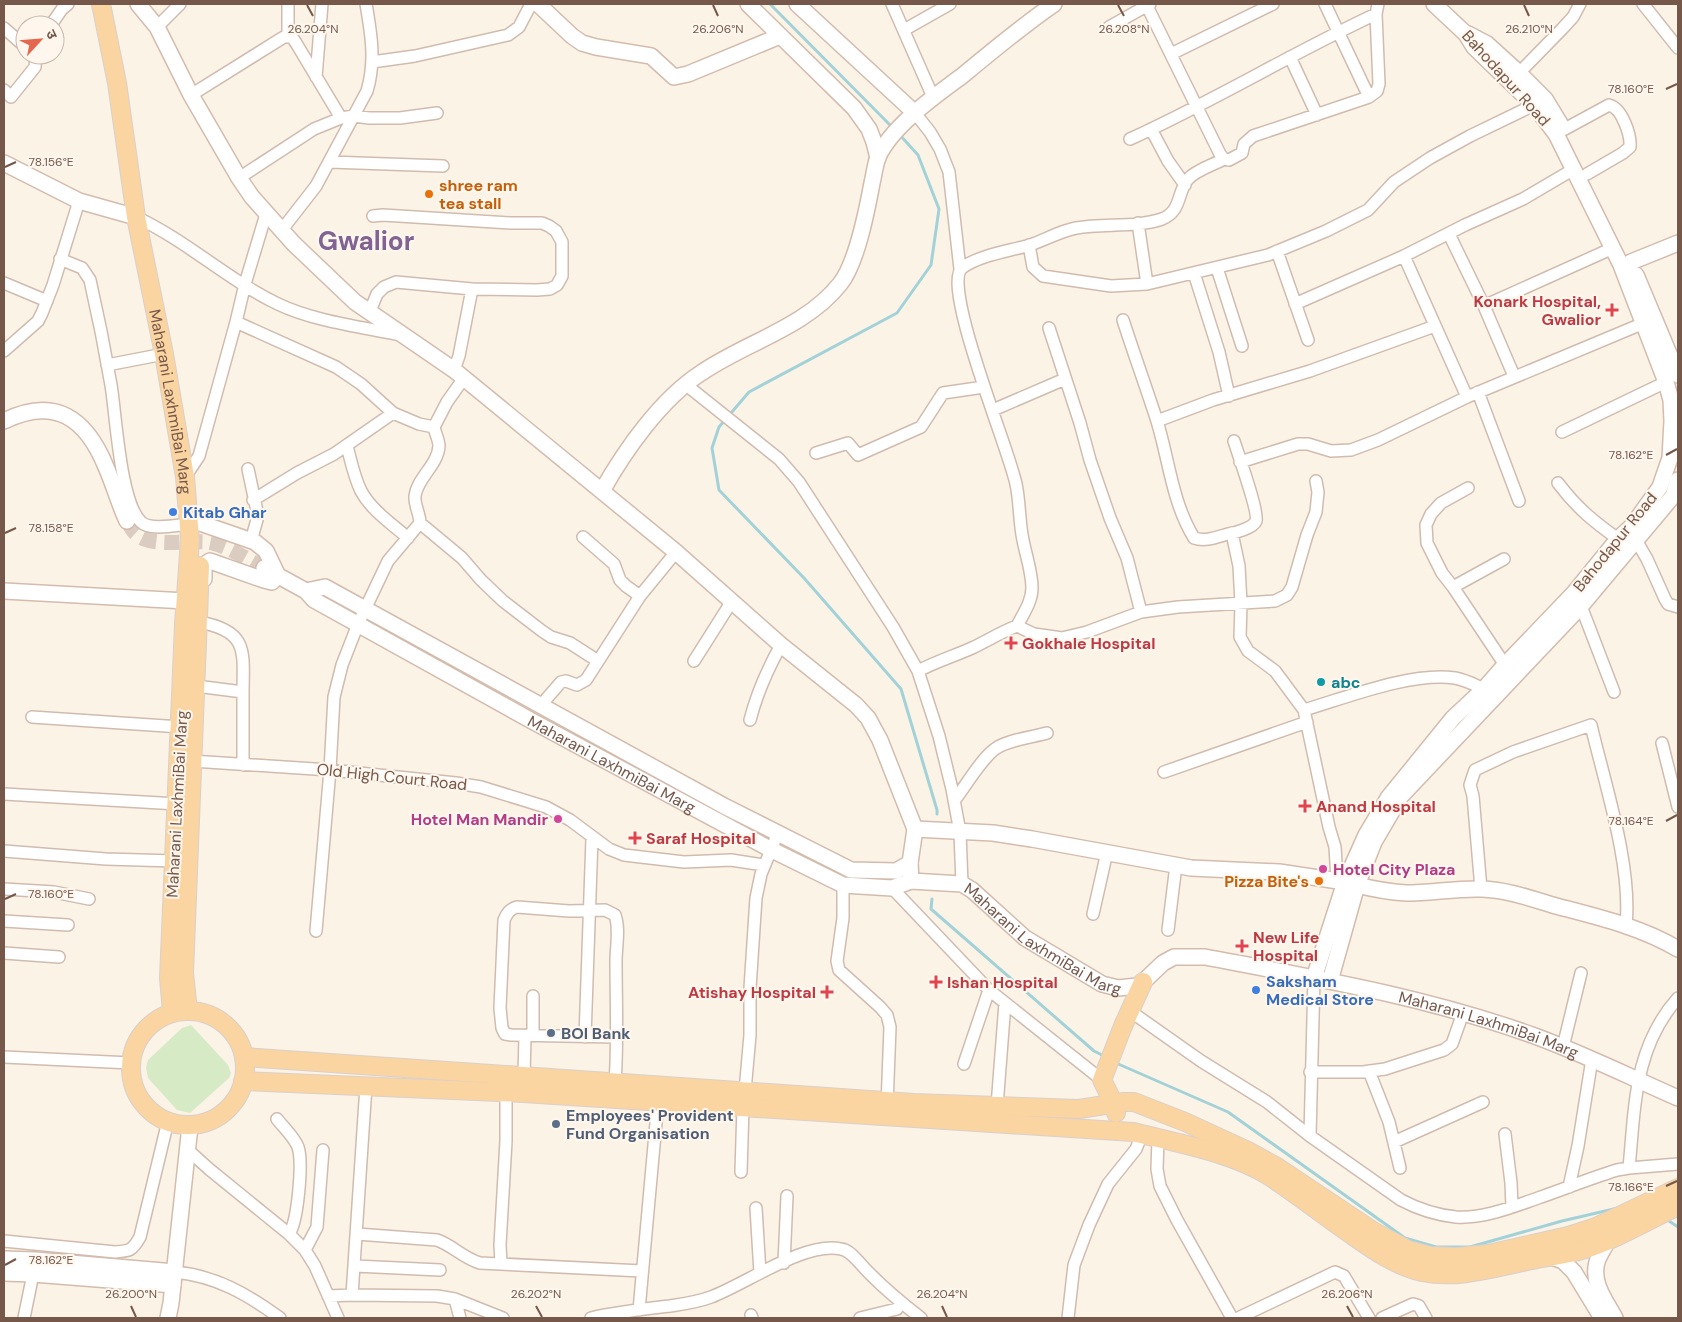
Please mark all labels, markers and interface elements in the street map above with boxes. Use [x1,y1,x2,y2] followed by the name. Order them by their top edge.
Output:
[15,15,65,65] north arrow
[287,21,339,37] text: 26.204°N
[692,21,744,37] text: 26.206°N
[1098,21,1150,37] text: 26.208°N
[1505,21,1553,37] text: 26.210°N
[1457,25,1555,131] street label: Bahodapur Road
[42,27,62,43] text: उ
[1608,81,1654,97] text: 78.160°E
[28,154,74,170] text: 78.156°E
[439,175,518,214] place label: shree ram tea stall
[423,188,435,200] marker: shree ram tea stall
[318,224,415,258] district label: Gwalior
[1474,291,1601,330] place label: Konark Hospital, Gwalior
[1605,303,1619,317] marker: Konark Hospital, Gwalior
[145,307,197,495] street label: Maharani LaxhmiBai Marg
[1609,447,1653,463] text: 78.162°E
[1568,488,1662,596] street label: Bahodapur Road
[183,502,267,523] place label: Kitab Ghar
[167,506,179,518] marker: Kitab Ghar
[29,520,74,536] text: 78.158°E
[1022,633,1156,654] place label: Gokhale Hospital
[1004,636,1018,650] marker: Gokhale Hospital
[1331,672,1361,693] place label: abc
[1315,676,1327,688] marker: abc
[162,710,192,898] street label: Maharani LaxhmiBai Marg
[524,710,700,818] street label: Maharani LaxhmiBai Marg
[316,759,468,795] street label: Old High Court Road
[1316,796,1436,817] place label: Anand Hospital
[1298,799,1312,813] marker: Anand Hospital
[411,809,548,830] place label: Hotel Man Mandir
[552,813,564,825] marker: Hotel Man Mandir
[1608,813,1654,829] text: 78.164°E
[646,828,756,849] place label: Saraf Hospital
[628,831,642,845] marker: Saraf Hospital
[1333,859,1455,880] place label: Hotel City Plaza
[1317,863,1329,875] marker: Hotel City Plaza
[1224,871,1309,892] place label: Pizza Bite's
[1313,875,1325,887] marker: Pizza Bite's
[961,877,1124,999] street label: Maharani LaxhmiBai Marg
[28,886,74,902] text: 78.160°E
[1253,927,1319,966] place label: New Life Hospital
[1235,939,1249,953] marker: New Life Hospital
[1266,971,1374,1010] place label: Saksham Medical Store
[947,972,1058,993] place label: Ishan Hospital
[929,975,943,989] marker: Ishan Hospital
[688,982,816,1003] place label: Atishay Hospital
[1250,984,1262,996] marker: Saksham Medical Store
[820,985,834,999] marker: Atishay Hospital
[1397,986,1582,1063] street label: Maharani LaxhmiBai Marg
[561,1023,631,1044] place label: BOI Bank
[545,1027,557,1039] marker: BOI Bank
[566,1105,734,1144] place label: Employees' Provident Fund Organisation
[550,1118,562,1130] marker: Employees' Provident Fund Organisation
[1608,1179,1654,1195] text: 78.166°E
[29,1252,73,1268] text: 78.162°E
[105,1286,157,1302] text: 26.200°N
[511,1286,561,1302] text: 26.202°N
[916,1286,968,1302] text: 26.204°N
[1321,1286,1373,1302] text: 26.206°N

